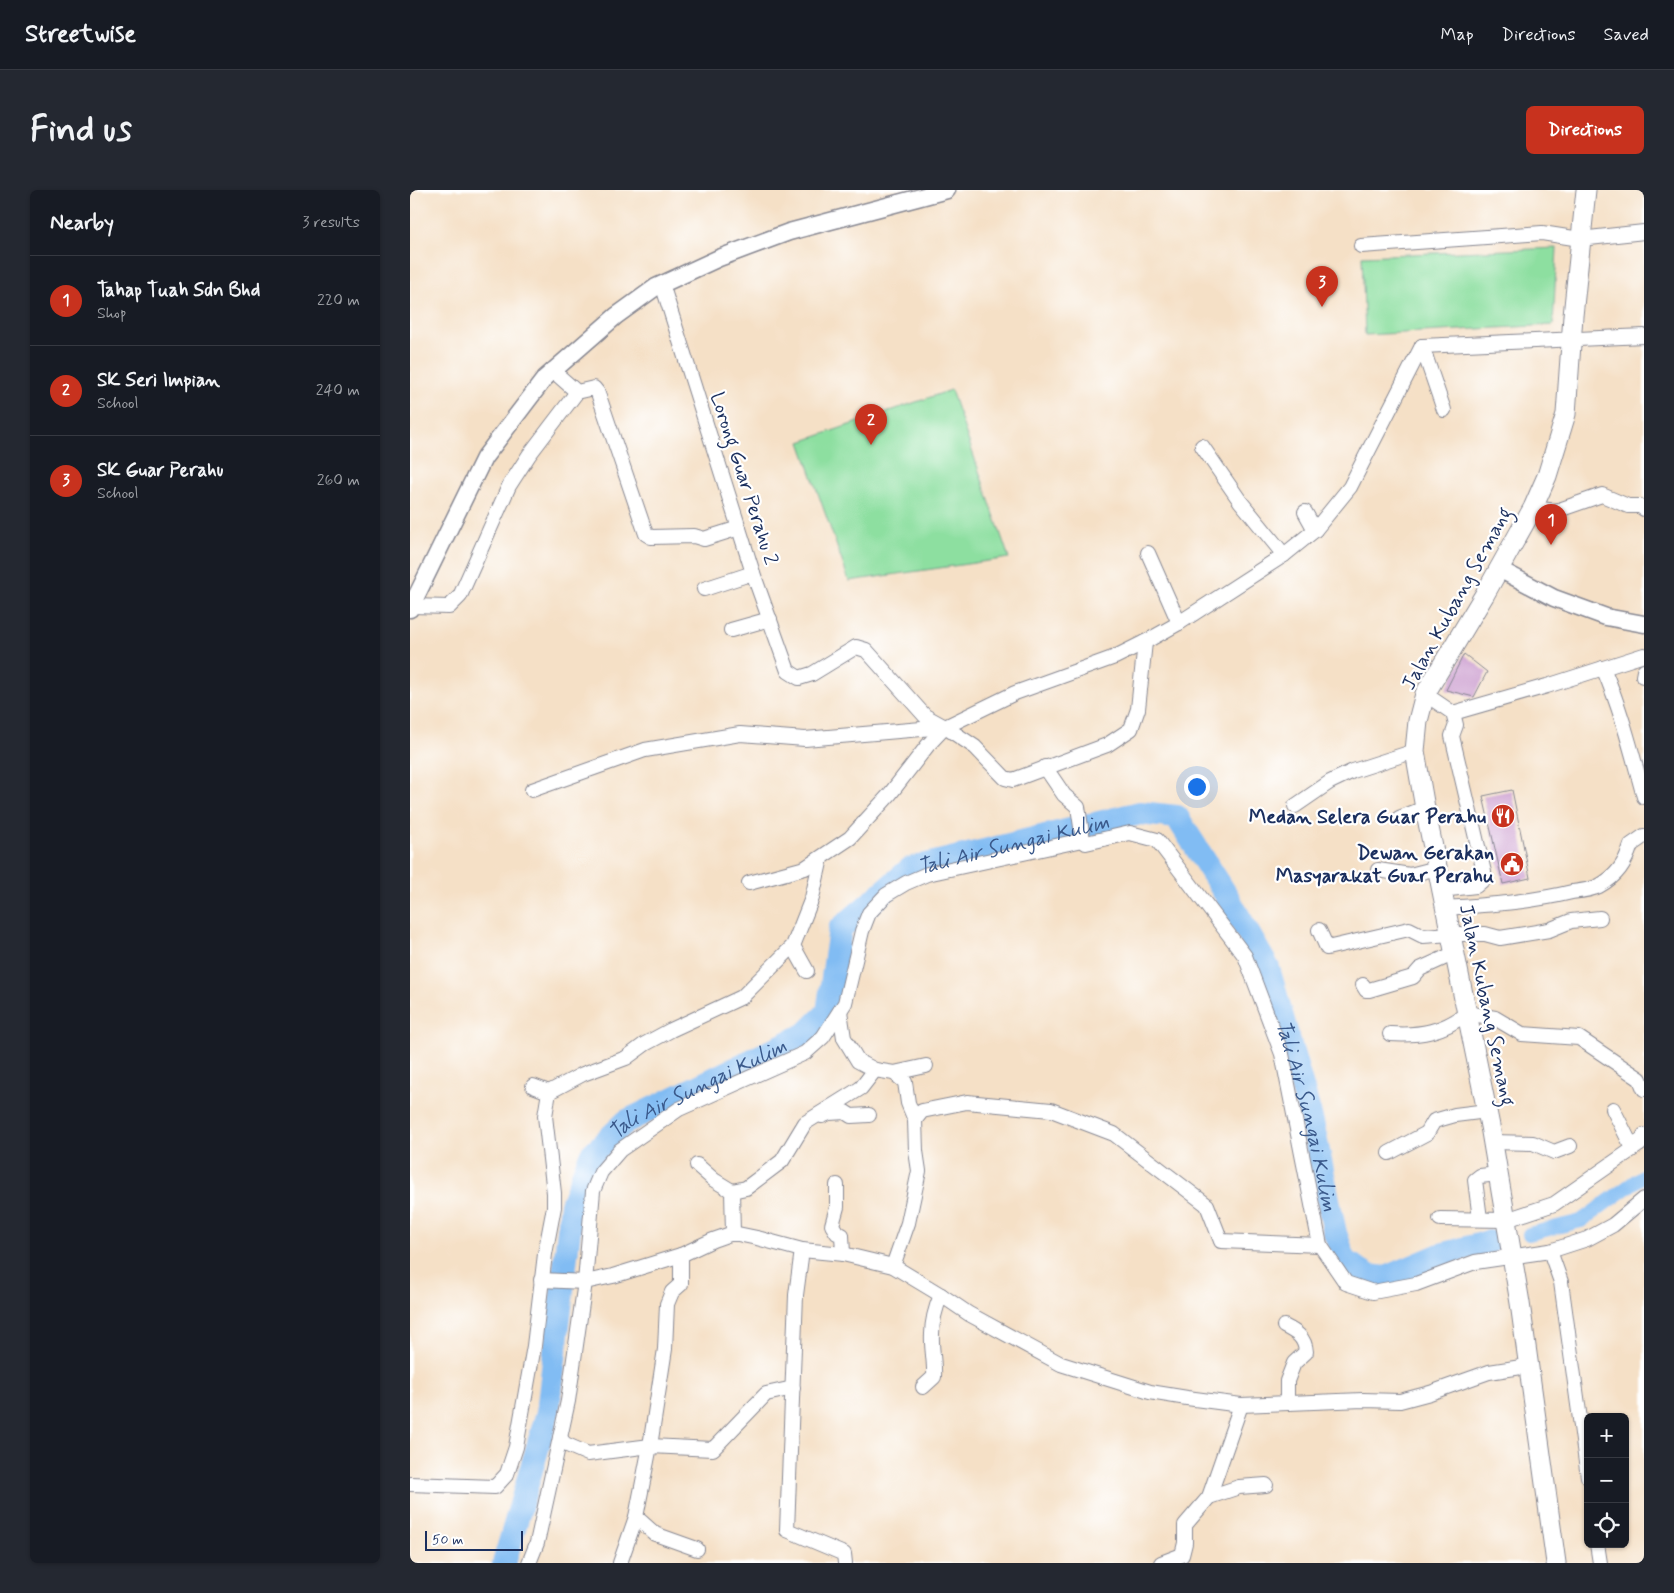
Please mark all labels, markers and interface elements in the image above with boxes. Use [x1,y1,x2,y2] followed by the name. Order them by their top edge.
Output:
[25,19,136,50] text: Streetwise
[1441,23,1474,47] text: Map
[1502,23,1576,47] text: Directions
[1604,23,1649,47] text: Saved
[1526,106,1644,154] button: Directions
[30,107,132,153] text: Find us
[50,209,114,237] text: Nearby
[302,212,360,233] text: 3 results
[1306,266,1338,307] pin: 3
[97,278,260,303] text: Tahap Tuah Sdn Bhd
[62,290,70,311] text: 1
[317,290,360,311] text: 220 m
[97,303,126,324] text: Shop
[97,368,220,393] text: SK Seri Impian
[62,380,70,401] text: 2
[316,380,360,401] text: 240 m
[701,389,784,569] street label: Lorong Guar Perahu 2
[97,393,138,414] text: School
[855,404,887,445] pin: 2
[97,458,223,483] text: SK Guar Perahu
[62,470,70,491] text: 3
[317,470,360,491] text: 260 m
[97,483,138,504] text: School
[1396,502,1521,696] street label: Jalan Kubang Semang
[1535,504,1567,545] pin: 1
[1184,774,1210,800] your location
[1490,803,1516,829] restaurant icon: Medan Selera Guar Perahu
[1249,804,1486,831] place label: Medan Selera Guar Perahu
[914,808,1112,882] water label: Tali Air Sungai Kulim
[1276,840,1494,890] place label: Dewan Gerakan Masyarakat Guar Perahu
[1499,851,1525,877] public building icon: Dewan Gerakan Masyarakat Guar Perahu
[1450,902,1521,1109] street label: Jalan Kubang Semang
[1269,1017,1343,1214] water label: Tali Air Sungai Kulim
[603,1033,791,1146] water label: Tali Air Sungai Kulim
[1584,1413,1629,1548] map controls
[1584,1413,1629,1458] button: +
[1584,1458,1629,1503] button: −
[1584,1503,1629,1548] button: locate
[425,1528,522,1551] scale bar
[432,1531,463,1549] text: 50 m

